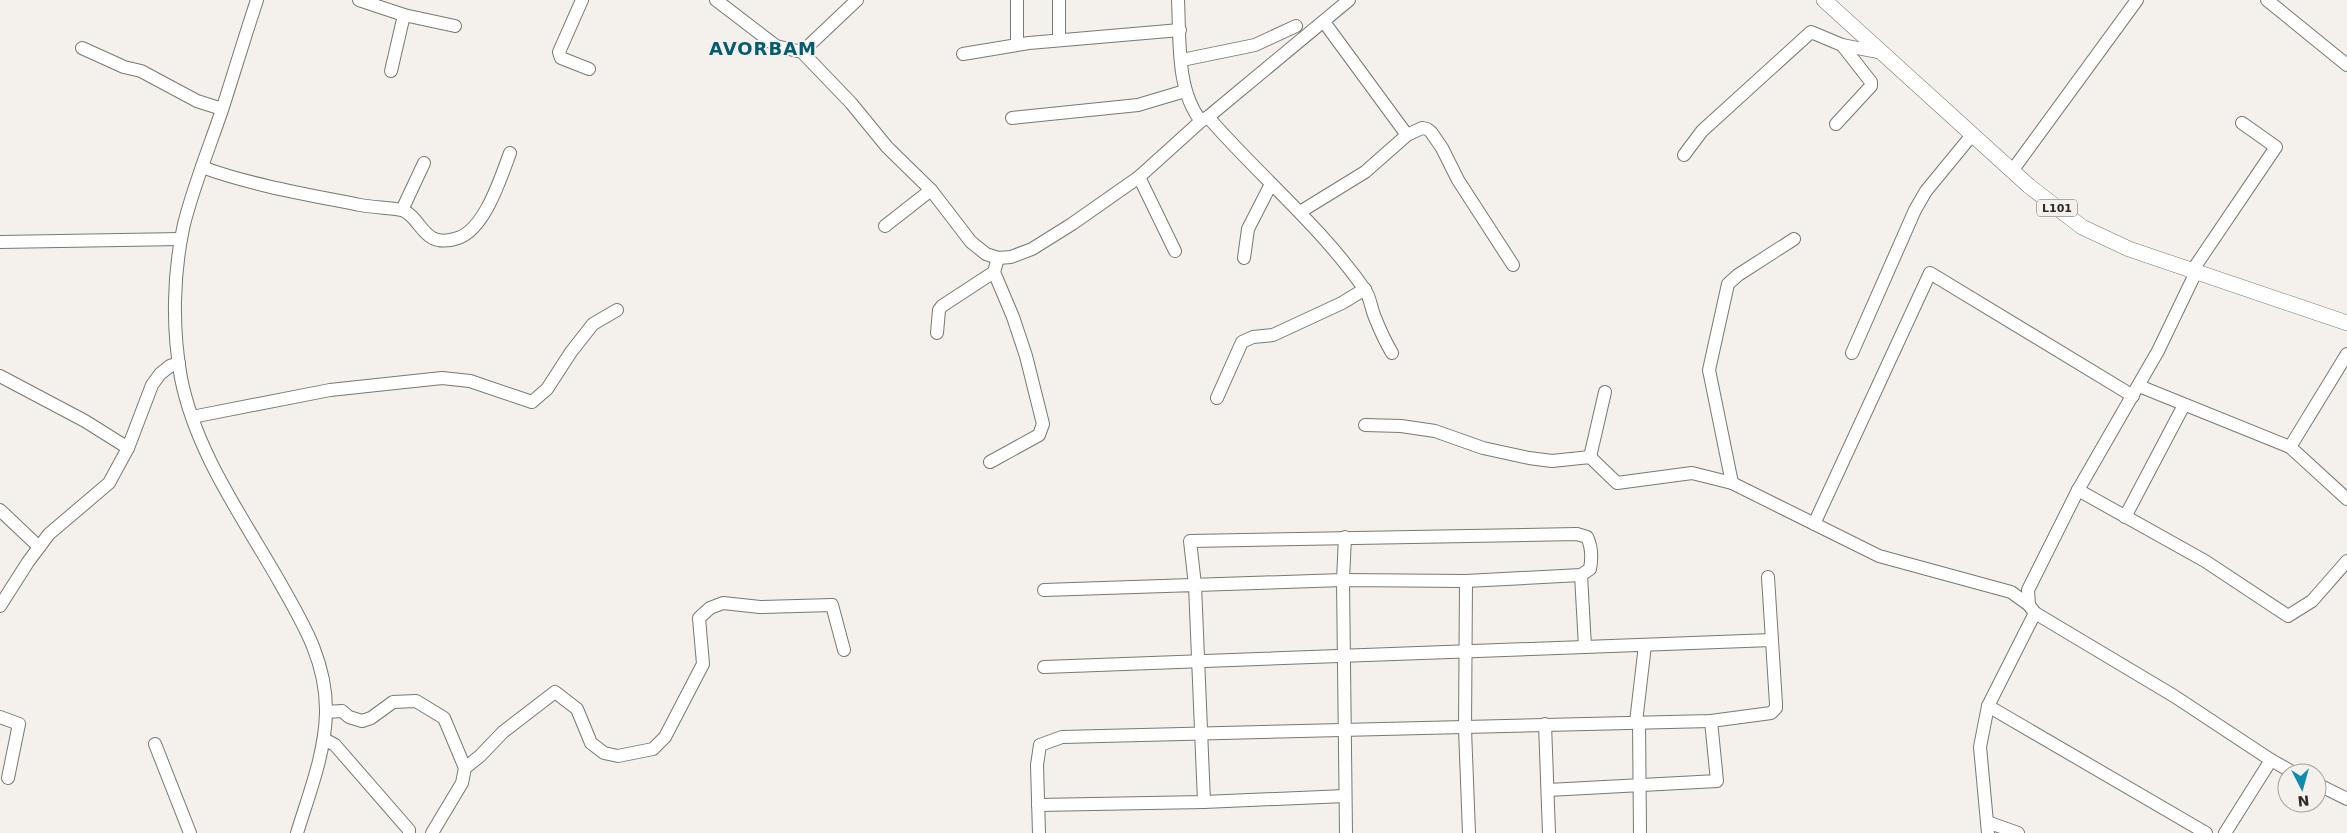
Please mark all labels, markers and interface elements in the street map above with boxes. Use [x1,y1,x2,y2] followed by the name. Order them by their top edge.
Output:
[709,38,817,59] district label: AVORBAM
[2037,200,2077,217] road number: L101
[2277,763,2327,813] north arrow
[2297,792,2310,809] text: N

